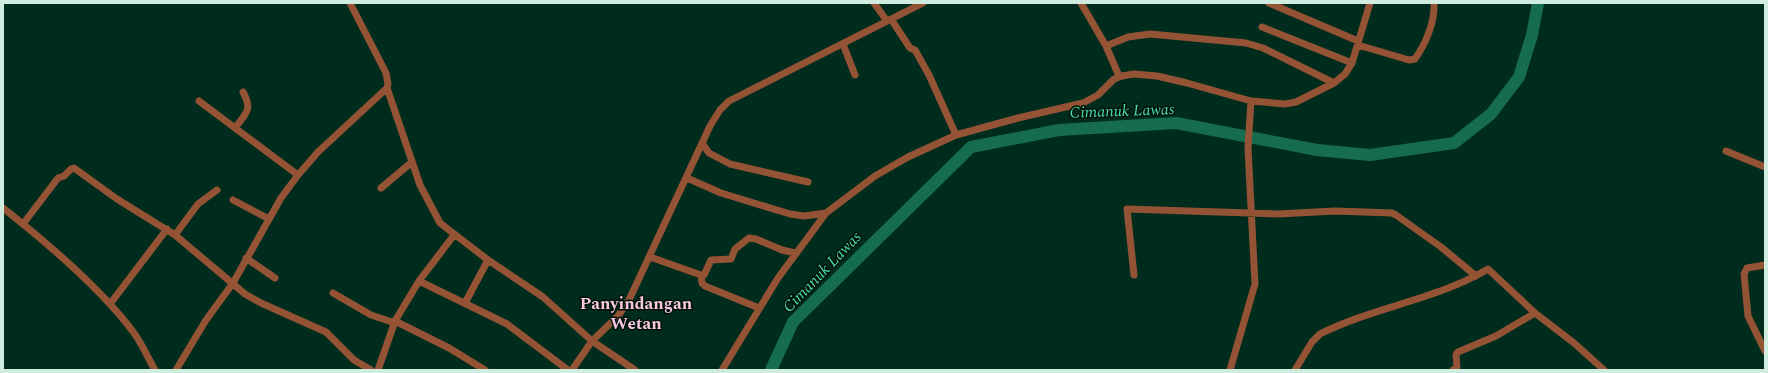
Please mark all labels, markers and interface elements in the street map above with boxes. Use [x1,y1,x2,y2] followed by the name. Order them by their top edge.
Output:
[1069,97,1175,125] water label: Cimanuk Lawas
[777,226,867,318] water label: Cimanuk Lawas
[580,291,693,337] district label: Panyindangan Wetan

